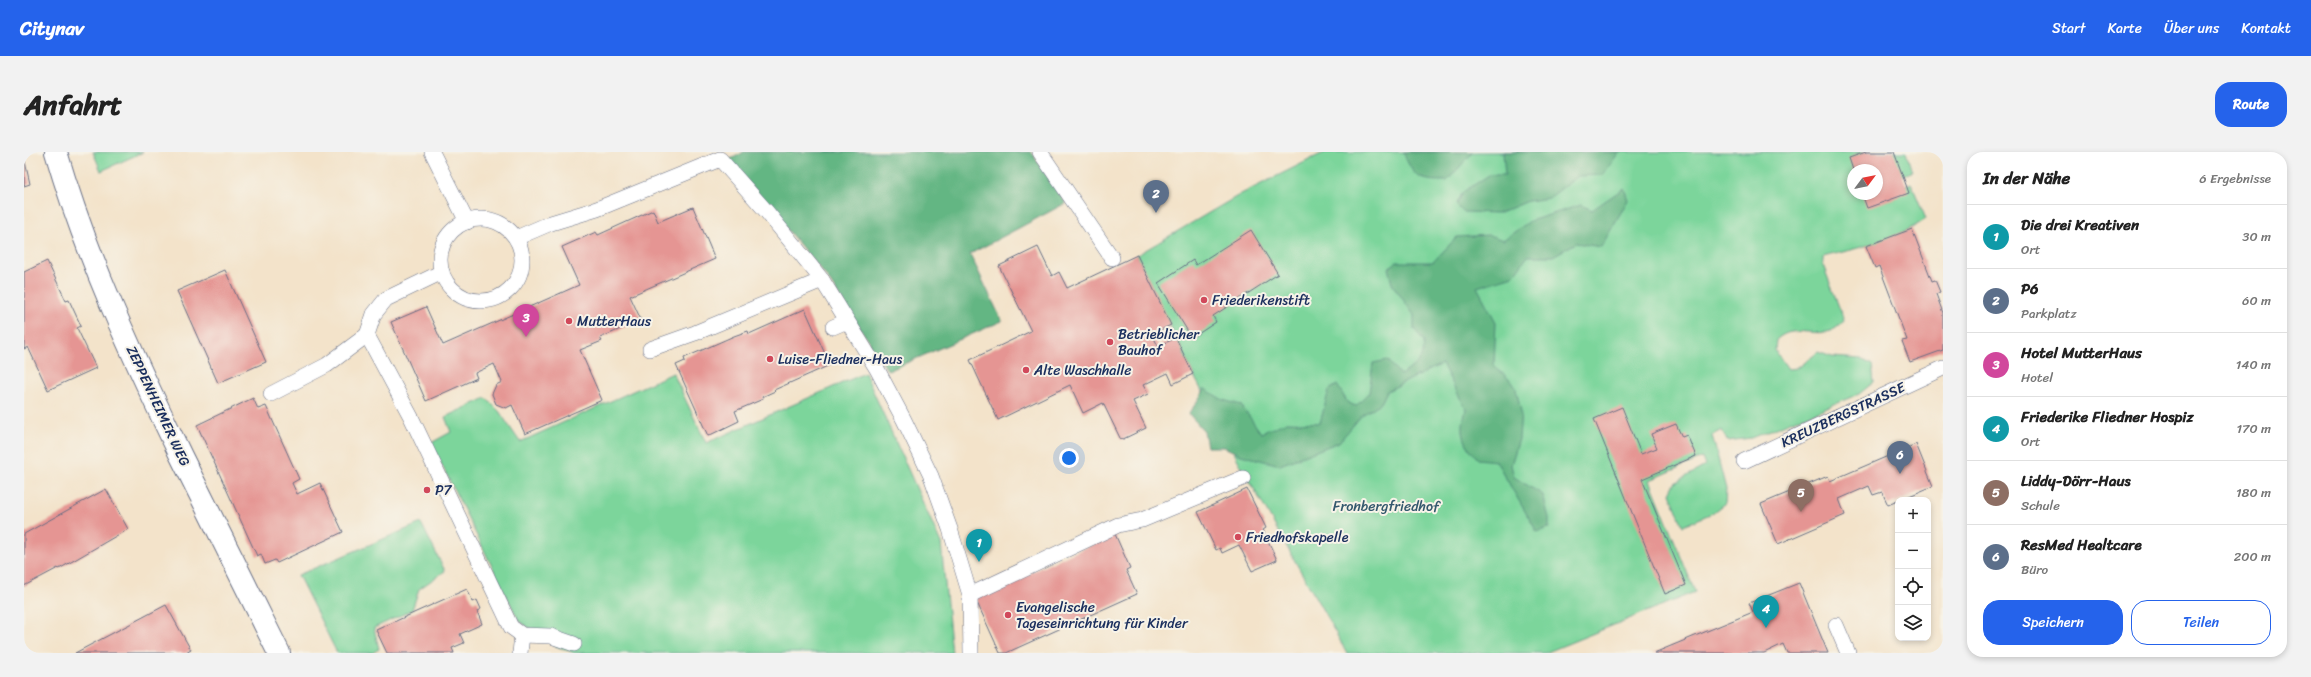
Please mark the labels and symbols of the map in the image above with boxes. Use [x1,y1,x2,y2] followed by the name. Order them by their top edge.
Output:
[1847,164,1883,200] north arrow
[1143,180,1169,213] pin: 2
[1212,288,1310,313] place label: Friederikenstift
[1199,295,1209,305] marker: Friederikenstift
[513,304,539,337] pin: 3
[577,309,652,334] place label: MutterHaus
[564,316,574,326] marker: MutterHaus
[1118,322,1200,363] place label: Betrieblicher Bauhof
[1105,337,1115,347] marker: Betrieblicher Bauhof
[119,341,197,471] street label: ZEPPENHEIMER WEG
[778,347,903,372] place label: Luise-Fliedner-Haus
[765,354,775,364] marker: Luise-Fliedner-Haus
[1033,358,1132,383] place label: Alte Waschhalle
[1021,365,1031,375] marker: Alte Waschhalle
[1777,375,1911,455] street label: KREUZBERGSTRASSE
[1887,441,1913,474] pin: 6
[1059,448,1079,468] your location
[435,478,452,503] place label: P7
[1788,479,1814,512] pin: 5
[422,485,432,495] marker: P7
[1333,494,1441,519] park label: Fronbergfriedhof
[1246,525,1349,550] place label: Friedhofskapelle
[966,529,992,562] pin: 1
[1233,532,1243,542] marker: Friedhofskapelle
[1016,595,1189,636] place label: Evangelische Tageseinrichtung für Kinder
[1753,595,1779,628] pin: 4
[1003,610,1013,620] marker: Evangelische Tageseinrichtung für Kinder

